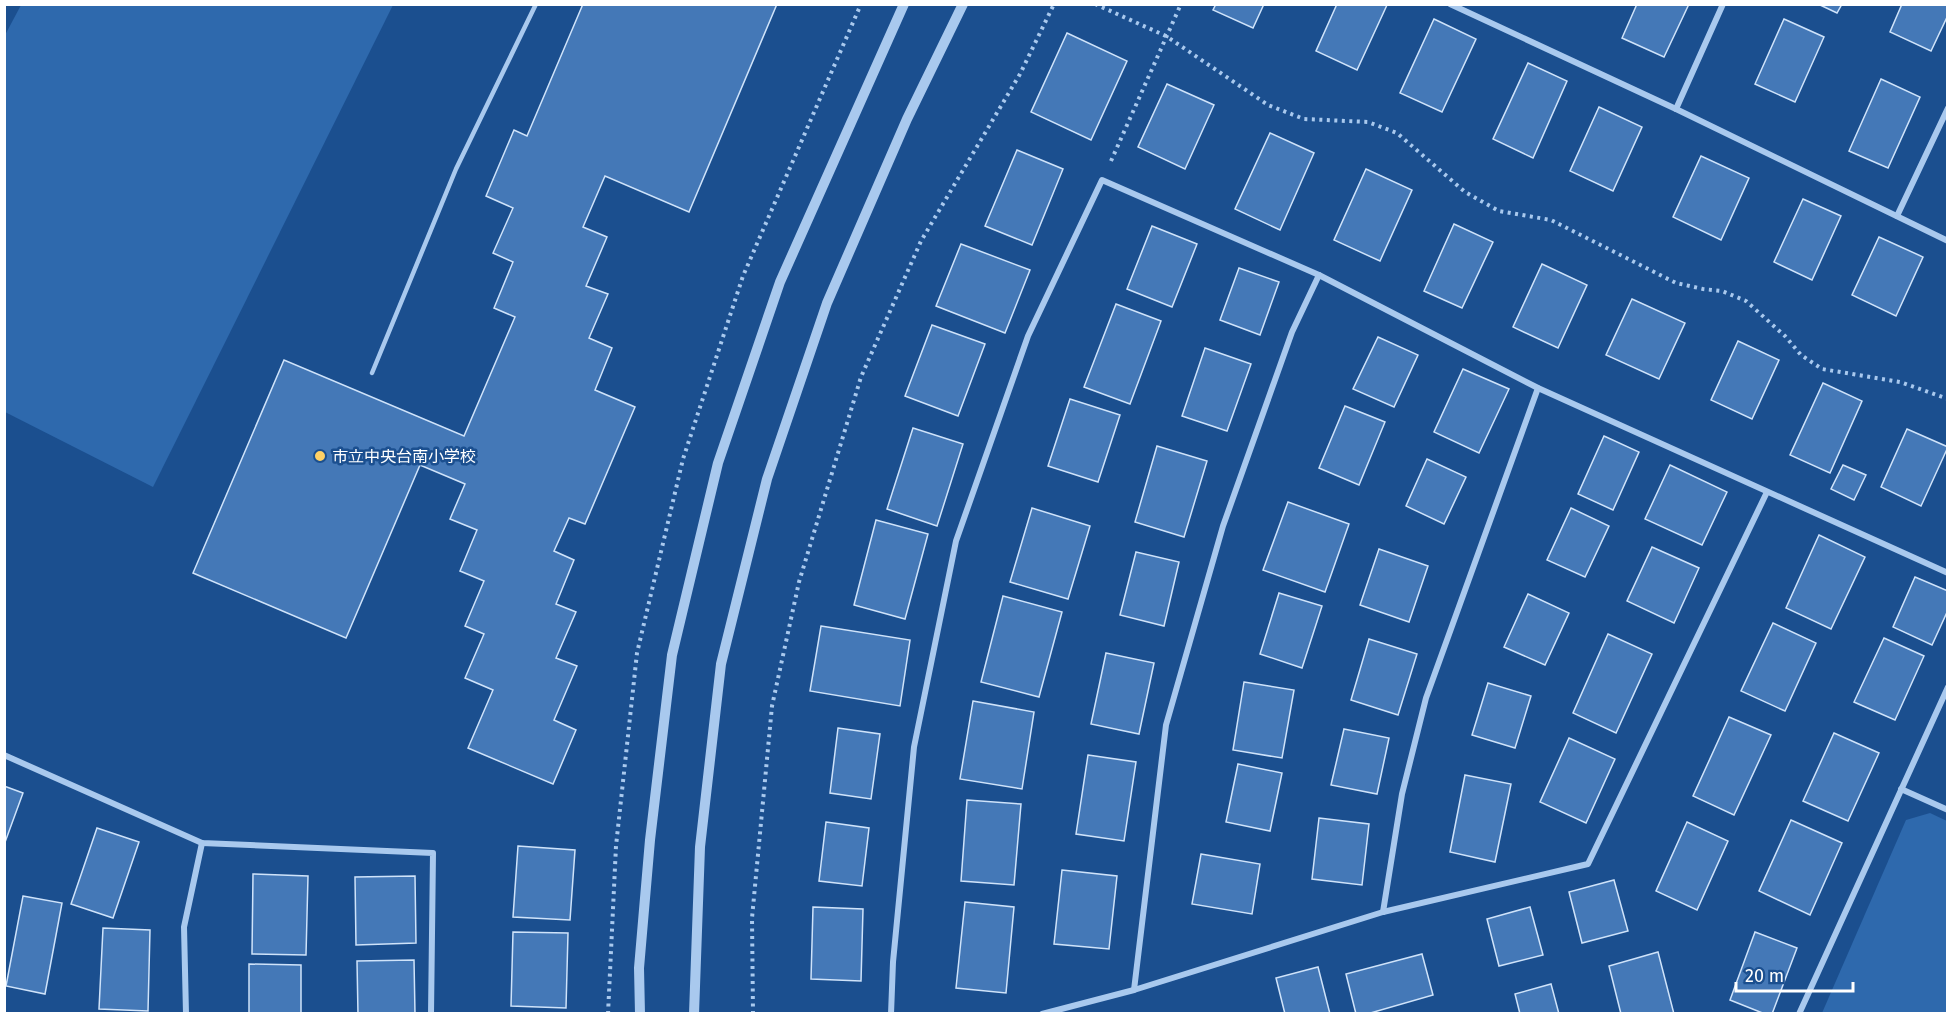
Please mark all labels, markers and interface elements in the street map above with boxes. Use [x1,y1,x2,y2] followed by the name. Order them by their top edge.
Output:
[332,447,476,466] place label: 市立中央台南小学校
[313,449,327,463] marker: 市立中央台南小学校
[1736,955,1853,993] scale bar
[1745,965,1784,987] text: 20 m

